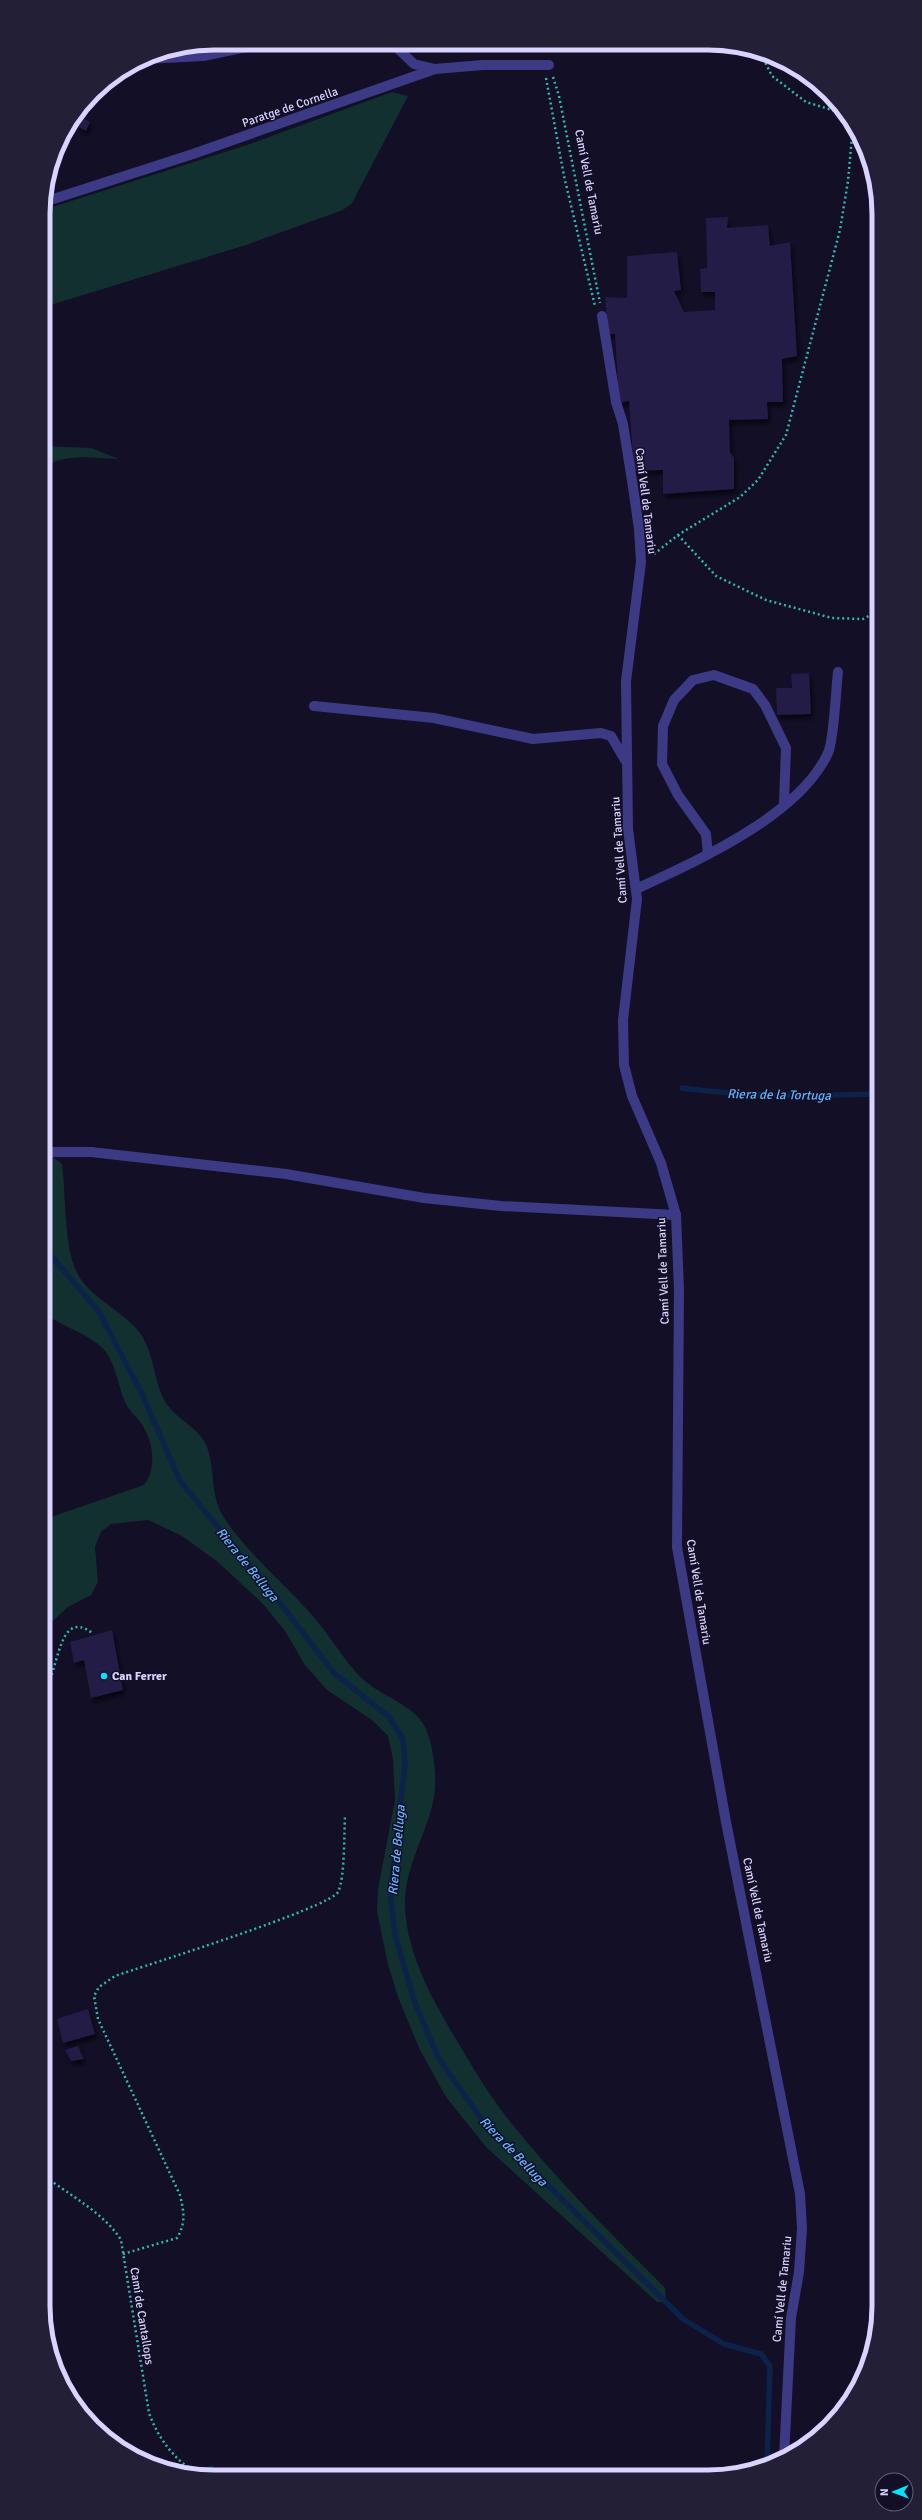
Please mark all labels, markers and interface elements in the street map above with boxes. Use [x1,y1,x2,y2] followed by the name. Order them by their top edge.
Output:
[240,84,340,131] street label: Paratge de Cornella
[571,128,606,236] street label: Camí Vell de Tamariu
[632,447,659,555] street label: Camí Vell de Tamariu
[608,796,631,904] street label: Camí Vell de Tamariu
[727,1086,831,1104] water label: Riera de la Tortuga
[654,1217,673,1325] street label: Camí Vell de Tamariu
[213,1524,282,1605] water label: Riera de Belluga
[683,1538,714,1646] street label: Camí Vell de Tamariu
[112,1669,167,1684] place label: Can Ferrer
[99,1671,109,1681] marker: Can Ferrer
[385,1804,409,1896] water label: Riera de Belluga
[739,1856,776,1964] street label: Camí Vell de Tamariu
[476,2114,551,2190] water label: Riera de Belluga
[769,2235,796,2343] street label: Camí Vell de Tamariu
[126,2266,157,2366] street label: Camí de Cantallops
[874,2472,914,2512] north arrow
[878,2488,891,2496] text: N

